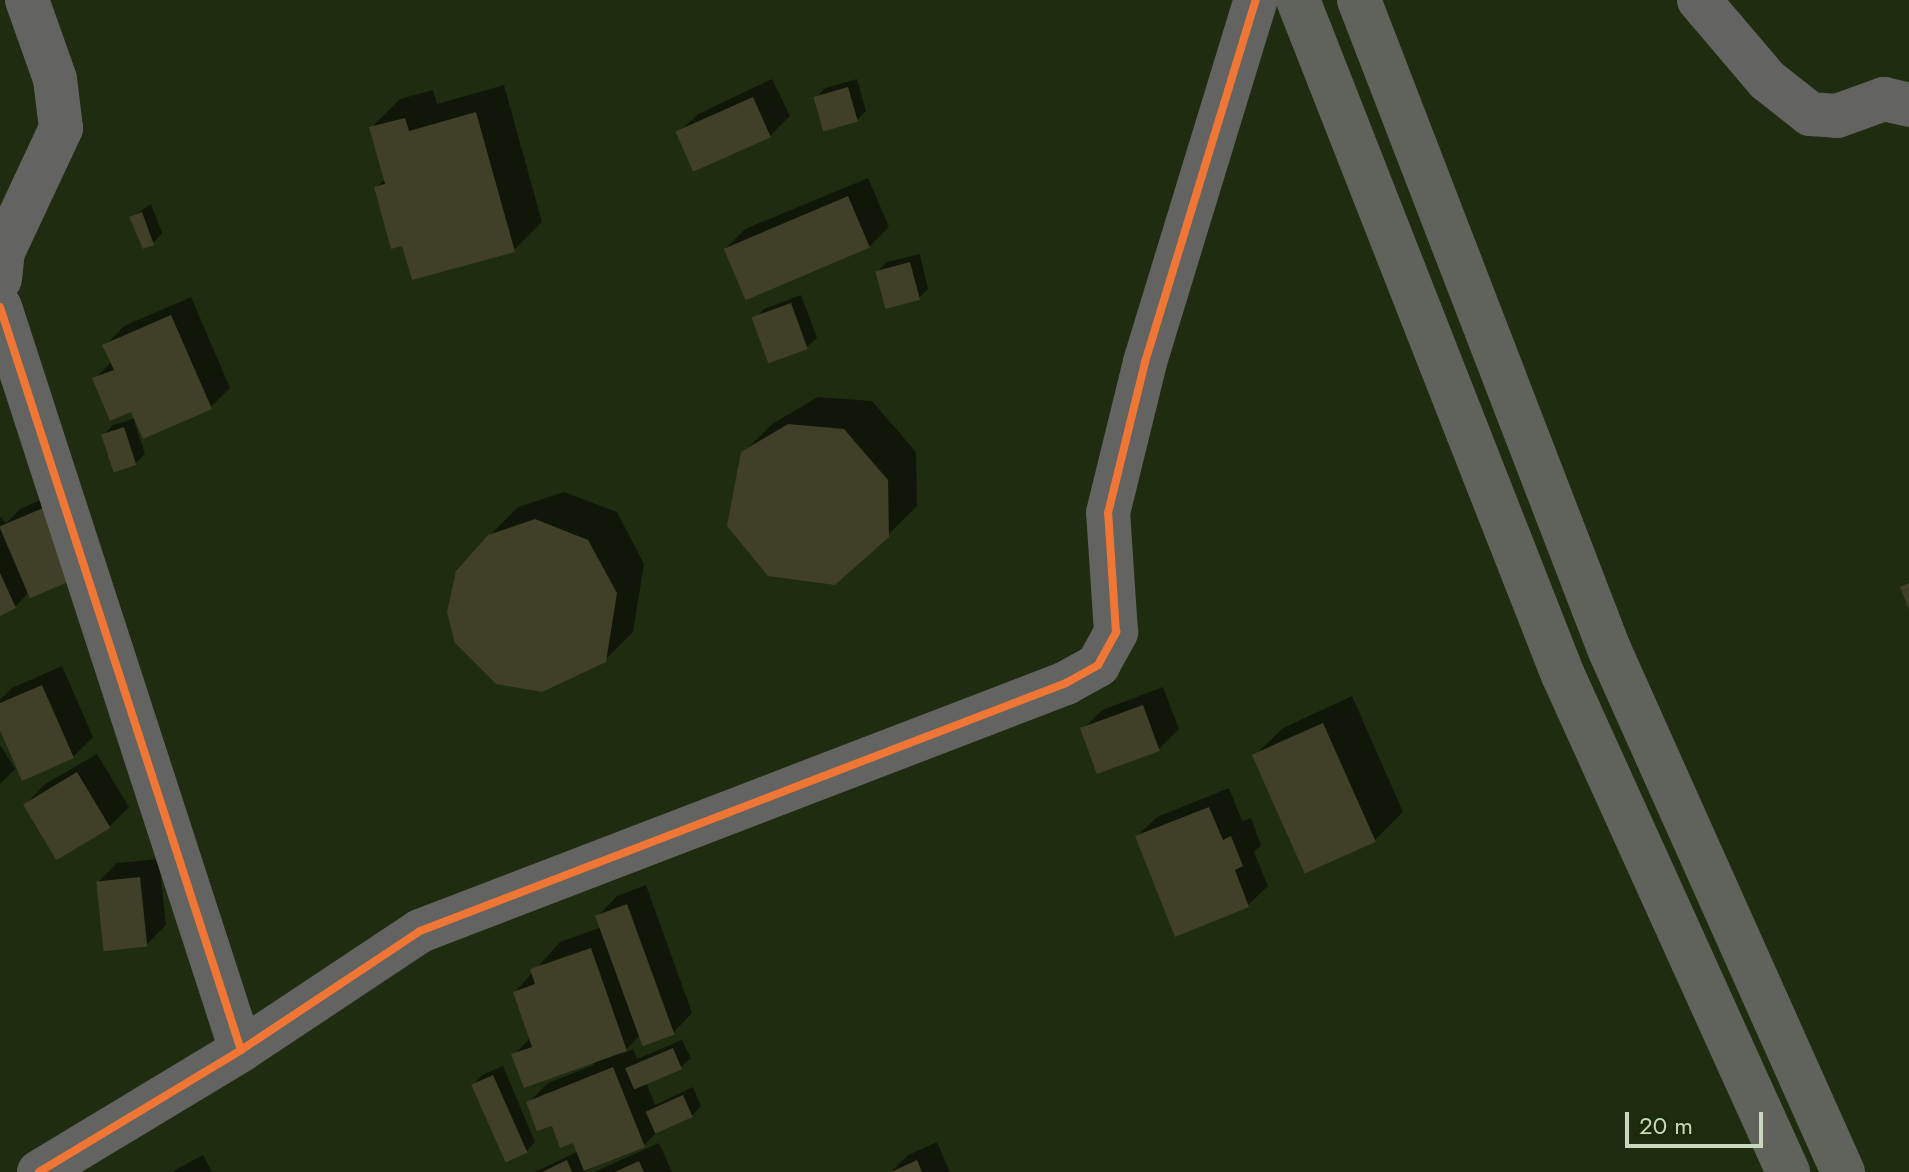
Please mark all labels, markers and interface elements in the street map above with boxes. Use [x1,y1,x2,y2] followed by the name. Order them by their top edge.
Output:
[1629,1096,1767,1146] scale bar
[1639,1108,1693,1143] text: 20 m

